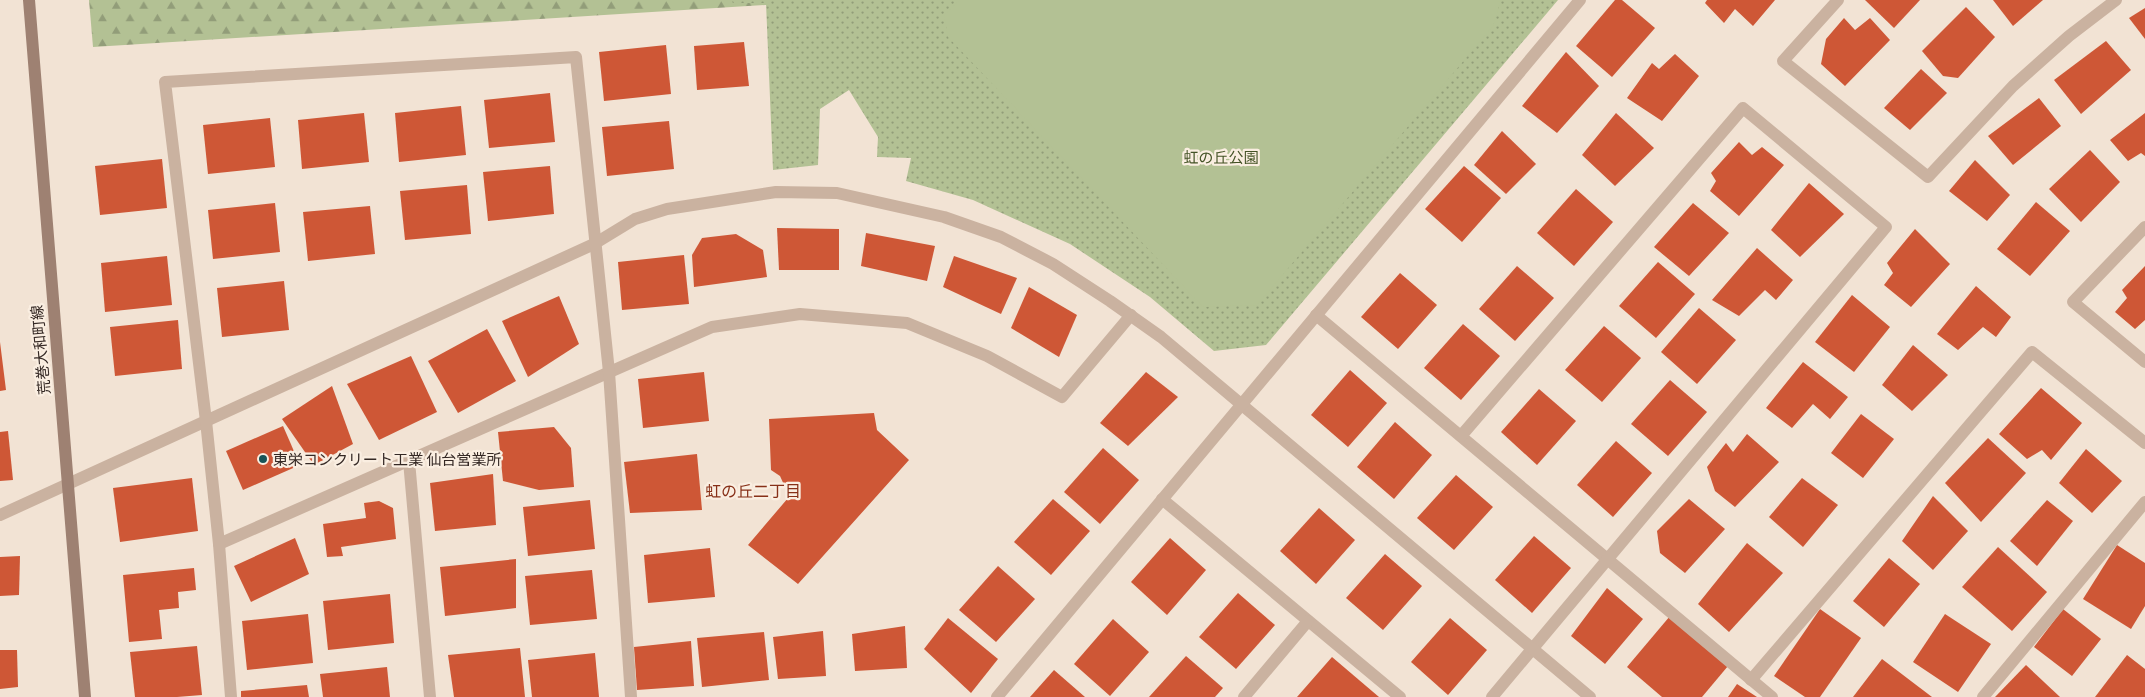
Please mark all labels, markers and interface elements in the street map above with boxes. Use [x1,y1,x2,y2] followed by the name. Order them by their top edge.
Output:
[1183,148,1259,166] park label: 虹の丘公園
[27,304,53,396] street label: 荒巻大和町線
[273,450,501,468] place label: 東栄コンクリート工業 仙台営業所
[257,453,269,465] marker: 東栄コンクリート工業 仙台営業所
[705,481,801,500] district label: 虹の丘二丁目

